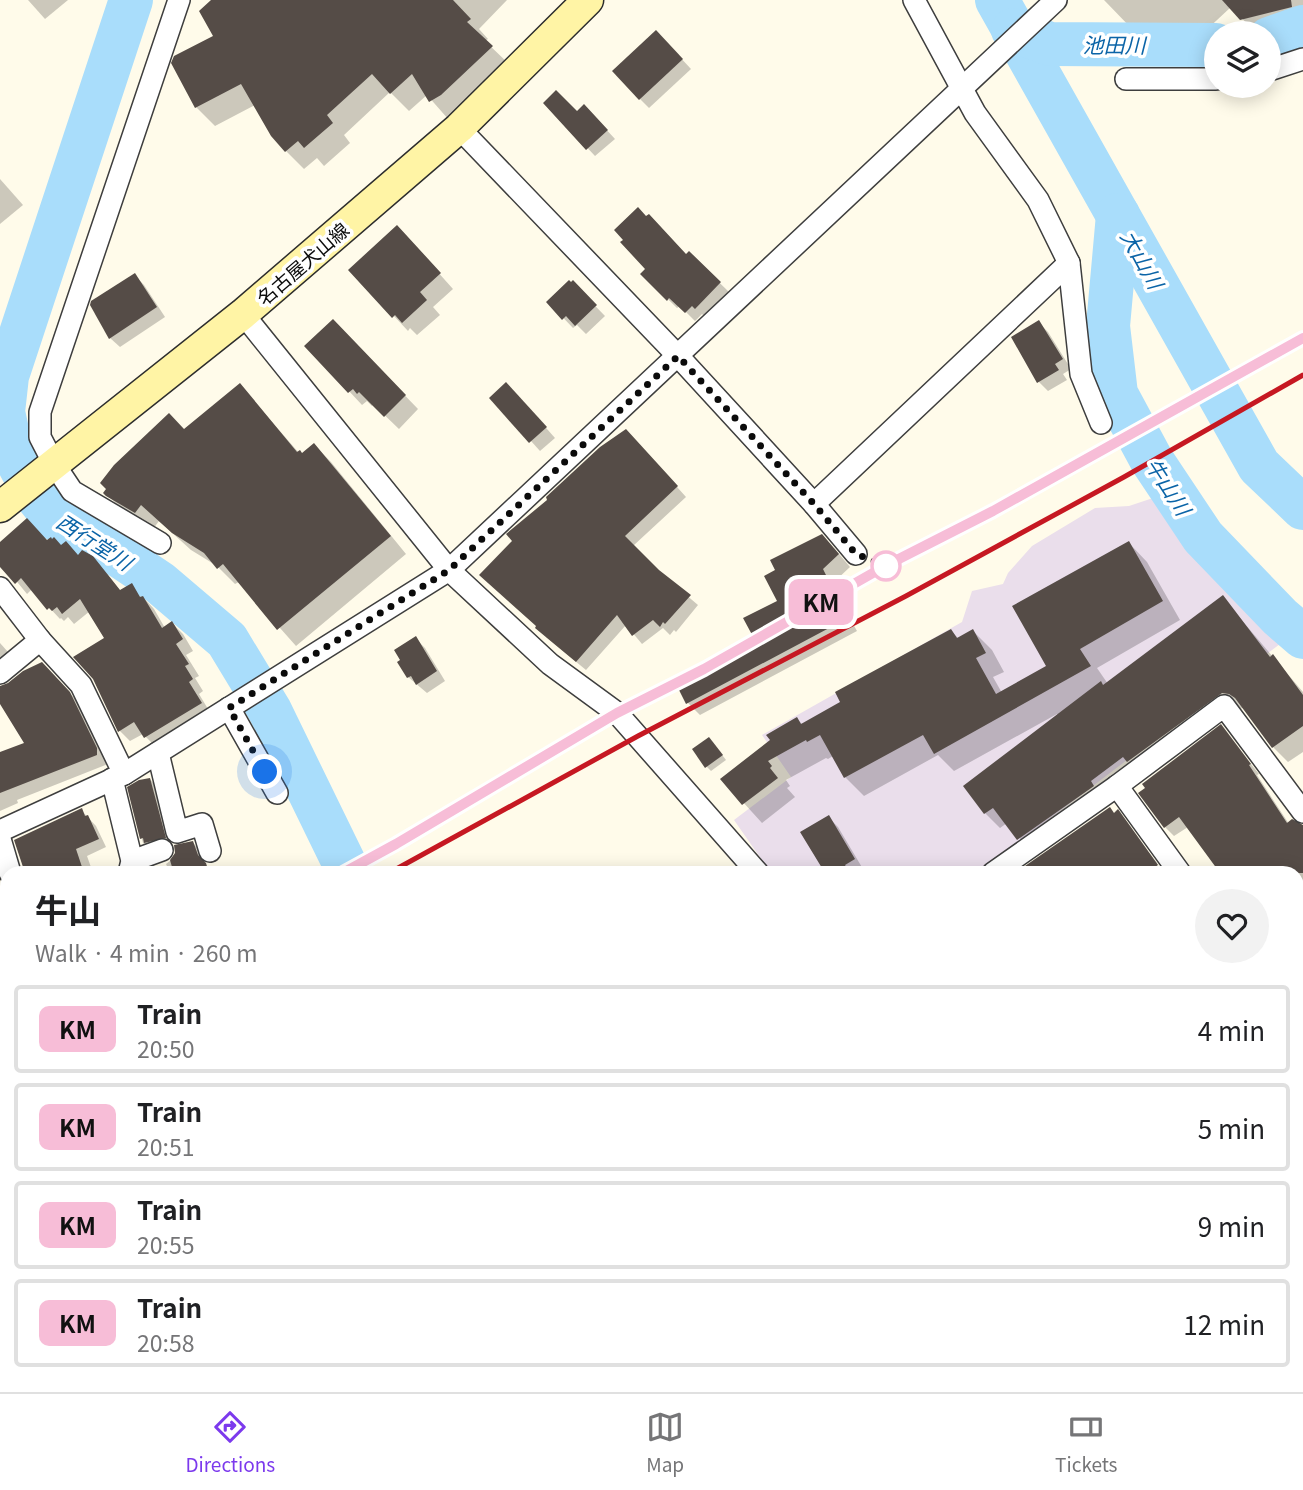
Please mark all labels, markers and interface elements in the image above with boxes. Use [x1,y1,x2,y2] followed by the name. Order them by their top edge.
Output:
[1204,21,1281,98] map controls
[1204,21,1281,98] button: layers
[1083,29,1147,59] water label: 池田川
[250,215,354,311] street label: 名古屋犬山線
[1115,224,1172,296] water label: 大山川
[1139,451,1200,522] water label: 牛山川
[52,506,140,578] water label: 西行堂川
[871,551,901,581] unlabelled marker
[790,579,852,625] line badge: KM
[803,584,839,619] text: KM
[247,754,282,789] your location
[35,885,101,933] text: 牛山
[1195,889,1269,963] button: heart
[35,935,258,969] text: Walk · 4 min · 260 m
[137,994,202,1031] text: Train
[59,1011,96,1046] text: KM
[1198,1011,1265,1048] text: 4 min
[137,1031,194,1065] text: 20:50
[137,1092,202,1129] text: Train
[59,1109,96,1144] text: KM
[1198,1109,1265,1146] text: 5 min
[137,1129,194,1163] text: 20:51
[137,1190,202,1227] text: Train
[59,1207,96,1242] text: KM
[1198,1207,1265,1244] text: 9 min
[137,1227,194,1261] text: 20:55
[137,1288,202,1325] text: Train
[59,1305,96,1340] text: KM
[1183,1305,1265,1342] text: 12 min
[137,1325,194,1359] text: 20:58
[185,1408,275,1477] tab: Directions
[646,1408,684,1477] tab: Map
[1055,1408,1118,1477] tab: Tickets

